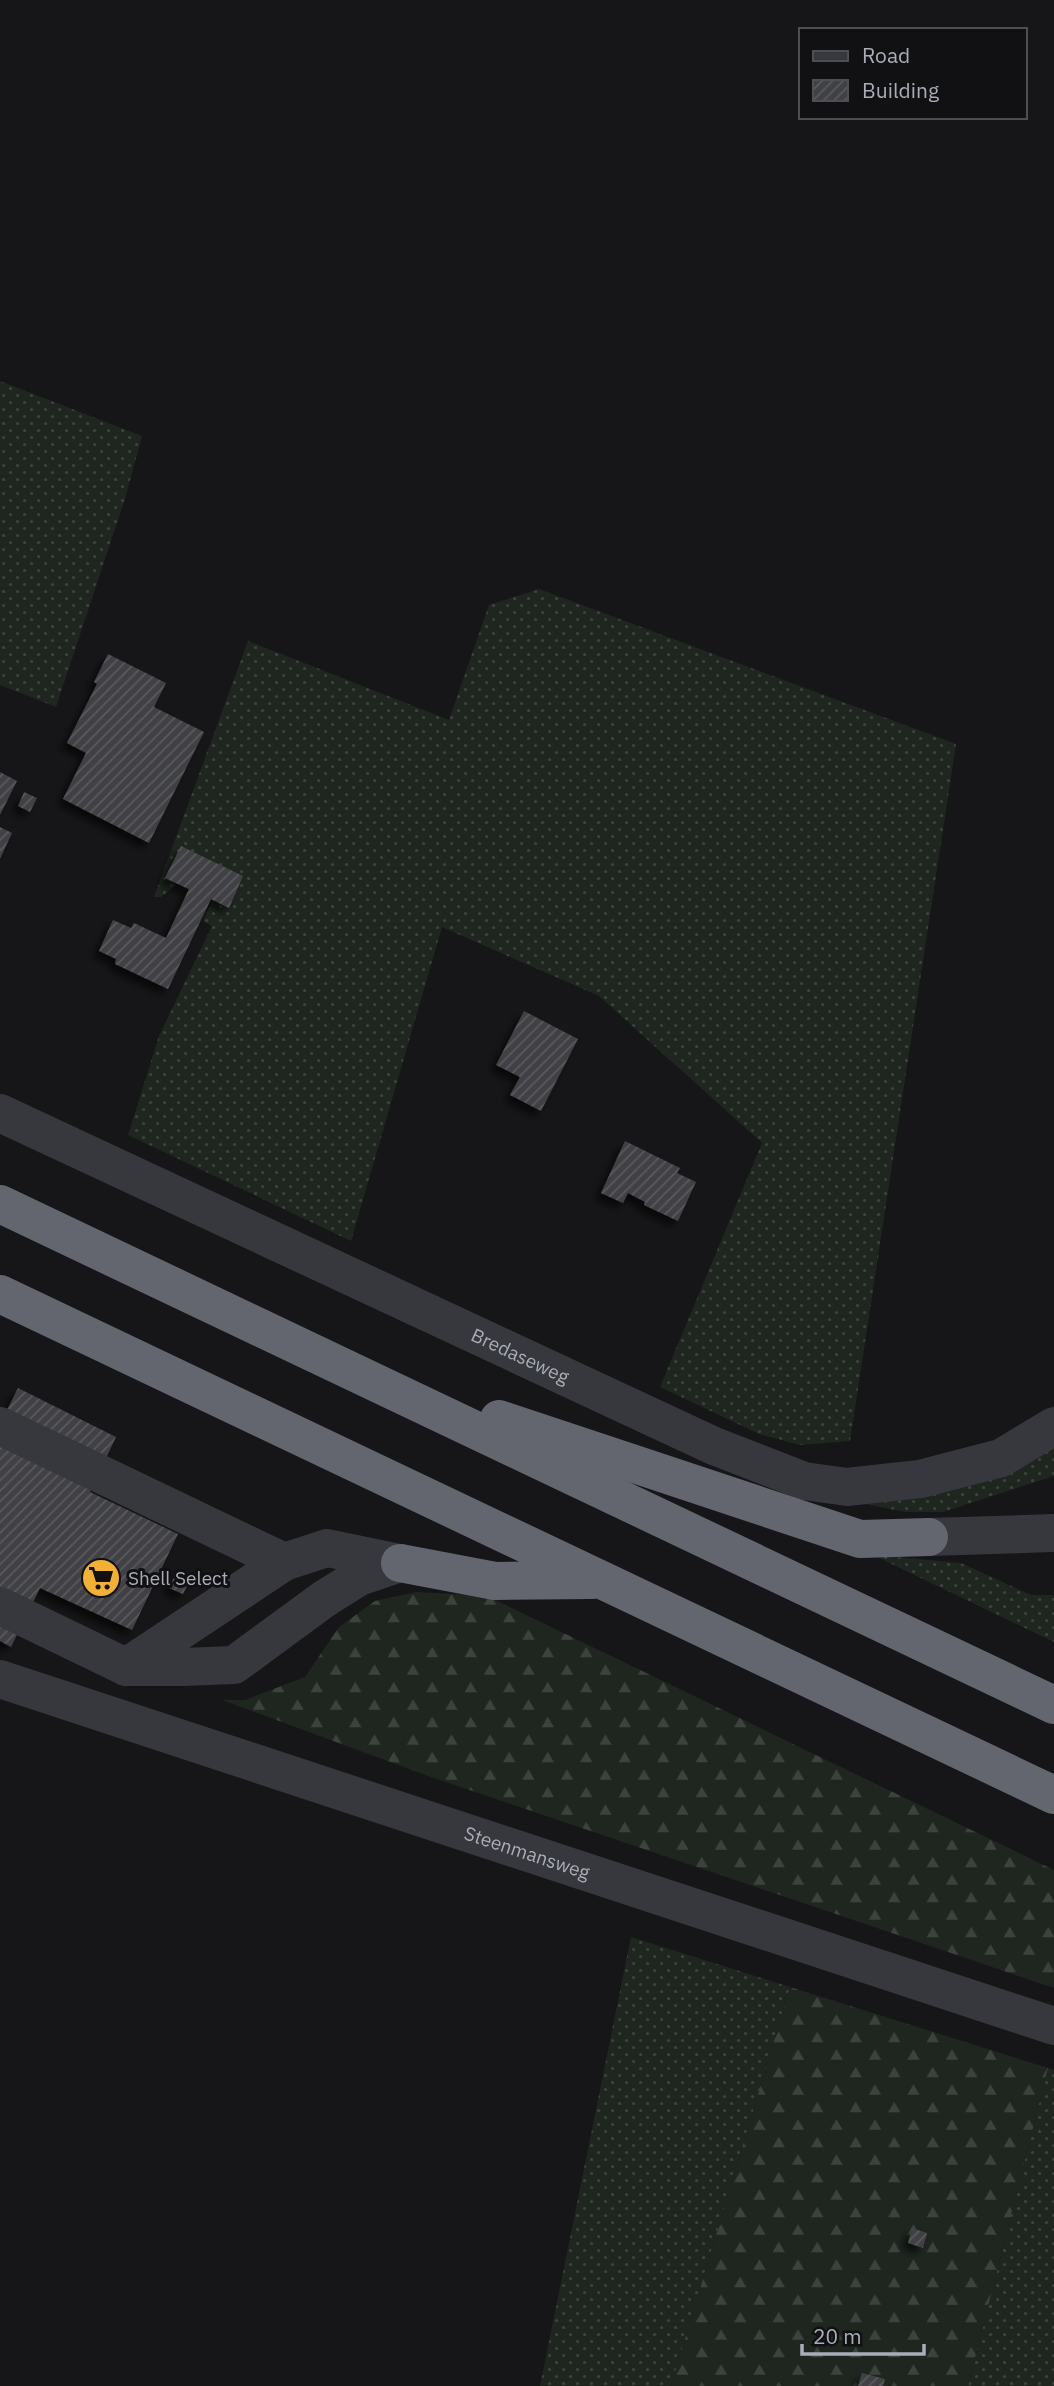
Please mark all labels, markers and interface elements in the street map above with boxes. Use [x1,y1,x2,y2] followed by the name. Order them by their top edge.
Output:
[799,28,1026,119] legend
[862,41,910,69] text: Road
[862,76,939,104] text: Building
[467,1322,573,1389] street label: Bredaseweg
[80,1557,122,1599] supermarket icon: Shell Select
[128,1566,228,1590] place label: Shell Select
[461,1821,593,1884] street label: Steenmansweg
[802,2312,925,2356] scale bar
[813,2322,862,2350] text: 20 m

